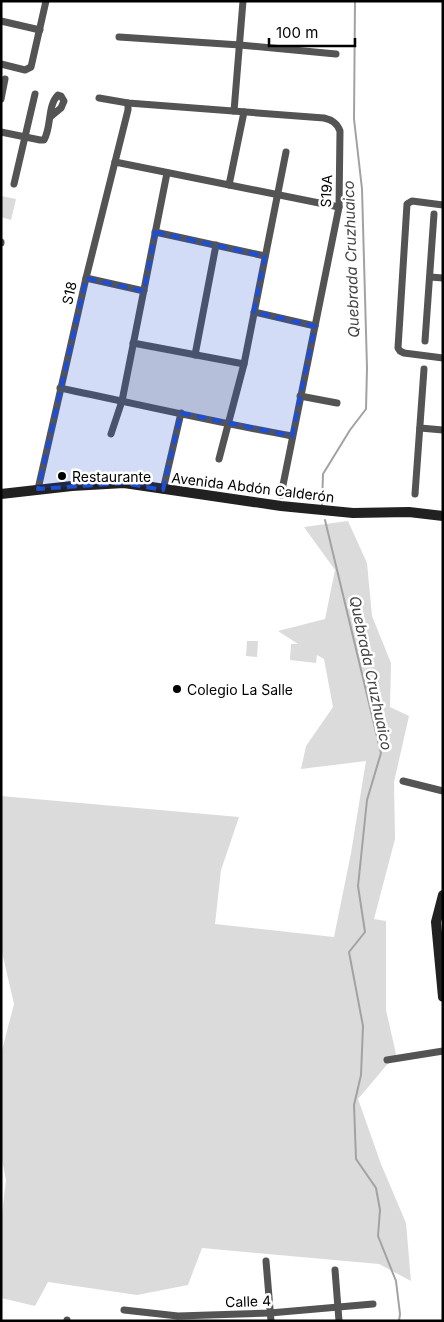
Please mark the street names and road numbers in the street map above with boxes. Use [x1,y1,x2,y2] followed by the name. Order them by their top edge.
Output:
[317,174,335,208] street label: S19A
[58,280,80,306] street label: S18
[171,469,335,505] street label: Avenida Abdón Calderón
[225,1292,271,1310] street label: Calle 4

